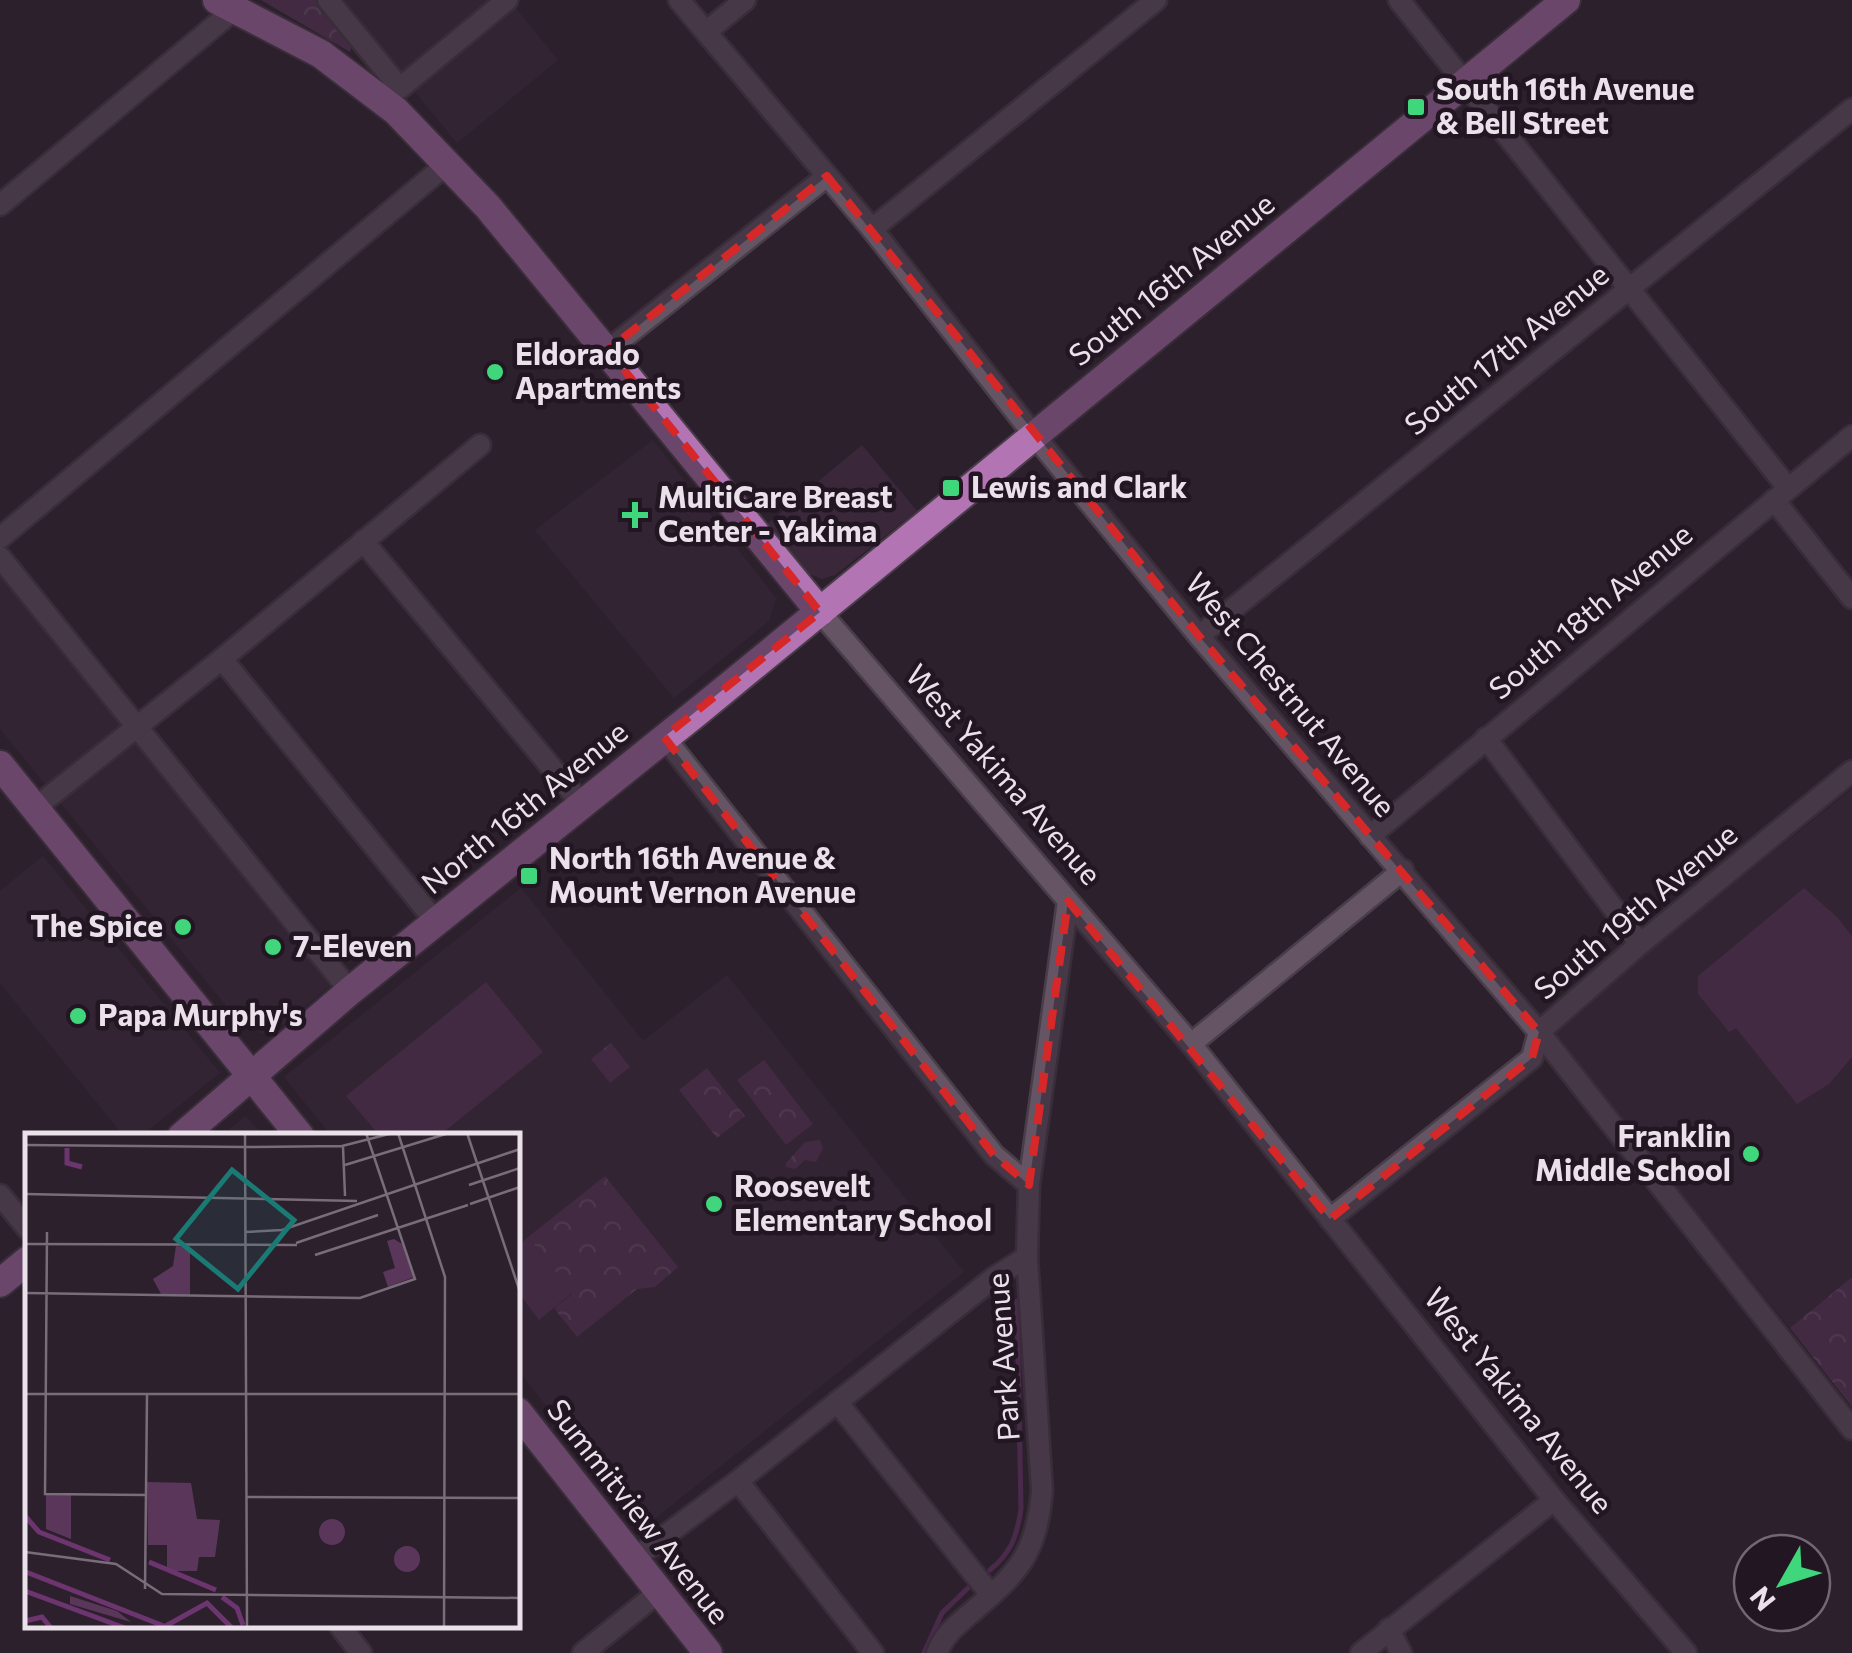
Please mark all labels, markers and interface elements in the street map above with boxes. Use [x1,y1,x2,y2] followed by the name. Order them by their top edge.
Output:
[1436,69,1694,140] place label: South 16th Avenue & Bell Street
[1405,96,1427,118] marker: South 16th Avenue & Bell Street
[1060,184,1281,372] street label: South 16th Avenue
[1396,255,1615,442] street label: South 17th Avenue
[515,334,681,405] place label: Eldorado Apartments
[484,361,506,383] marker: Eldorado Apartments
[971,467,1187,504] place label: Lewis and Clark
[658,477,893,548] place label: MultiCare Breast Center - Yakima
[940,477,962,499] marker: Lewis and Clark
[622,502,648,528] marker: MultiCare Breast Center - Yakima
[1480,514,1698,706] street label: South 18th Avenue
[1179,564,1405,823] street label: West Chestnut Avenue
[899,656,1111,891] street label: West Yakima Avenue
[413,712,634,900] street label: North 16th Avenue
[1525,814,1743,1006] street label: South 19th Avenue
[549,838,856,909] place label: North 16th Avenue & Mount Vernon Avenue
[518,865,540,887] marker: North 16th Avenue & Mount Vernon Avenue
[30,906,163,943] place label: The Spice
[172,916,194,938] marker: The Spice
[293,926,412,963] place label: 7-Eleven
[262,936,284,958] marker: 7-Eleven
[98,995,303,1032] place label: Papa Murphy's
[67,1005,89,1027] marker: Papa Murphy's
[1535,1116,1731,1187] place label: Franklin Middle School
[25,1133,520,1628] inset map
[1740,1143,1762,1165] marker: Franklin Middle School
[734,1166,992,1237] place label: Roosevelt Elementary School
[703,1193,725,1215] marker: Roosevelt Elementary School
[977,1272,1026,1443] street label: Park Avenue
[1418,1279,1622,1520] street label: West Yakima Avenue
[541,1391,739,1630] street label: Summitview Avenue
[1732,1533,1832,1633] north arrow
[1742,1581,1782,1618] text: N

